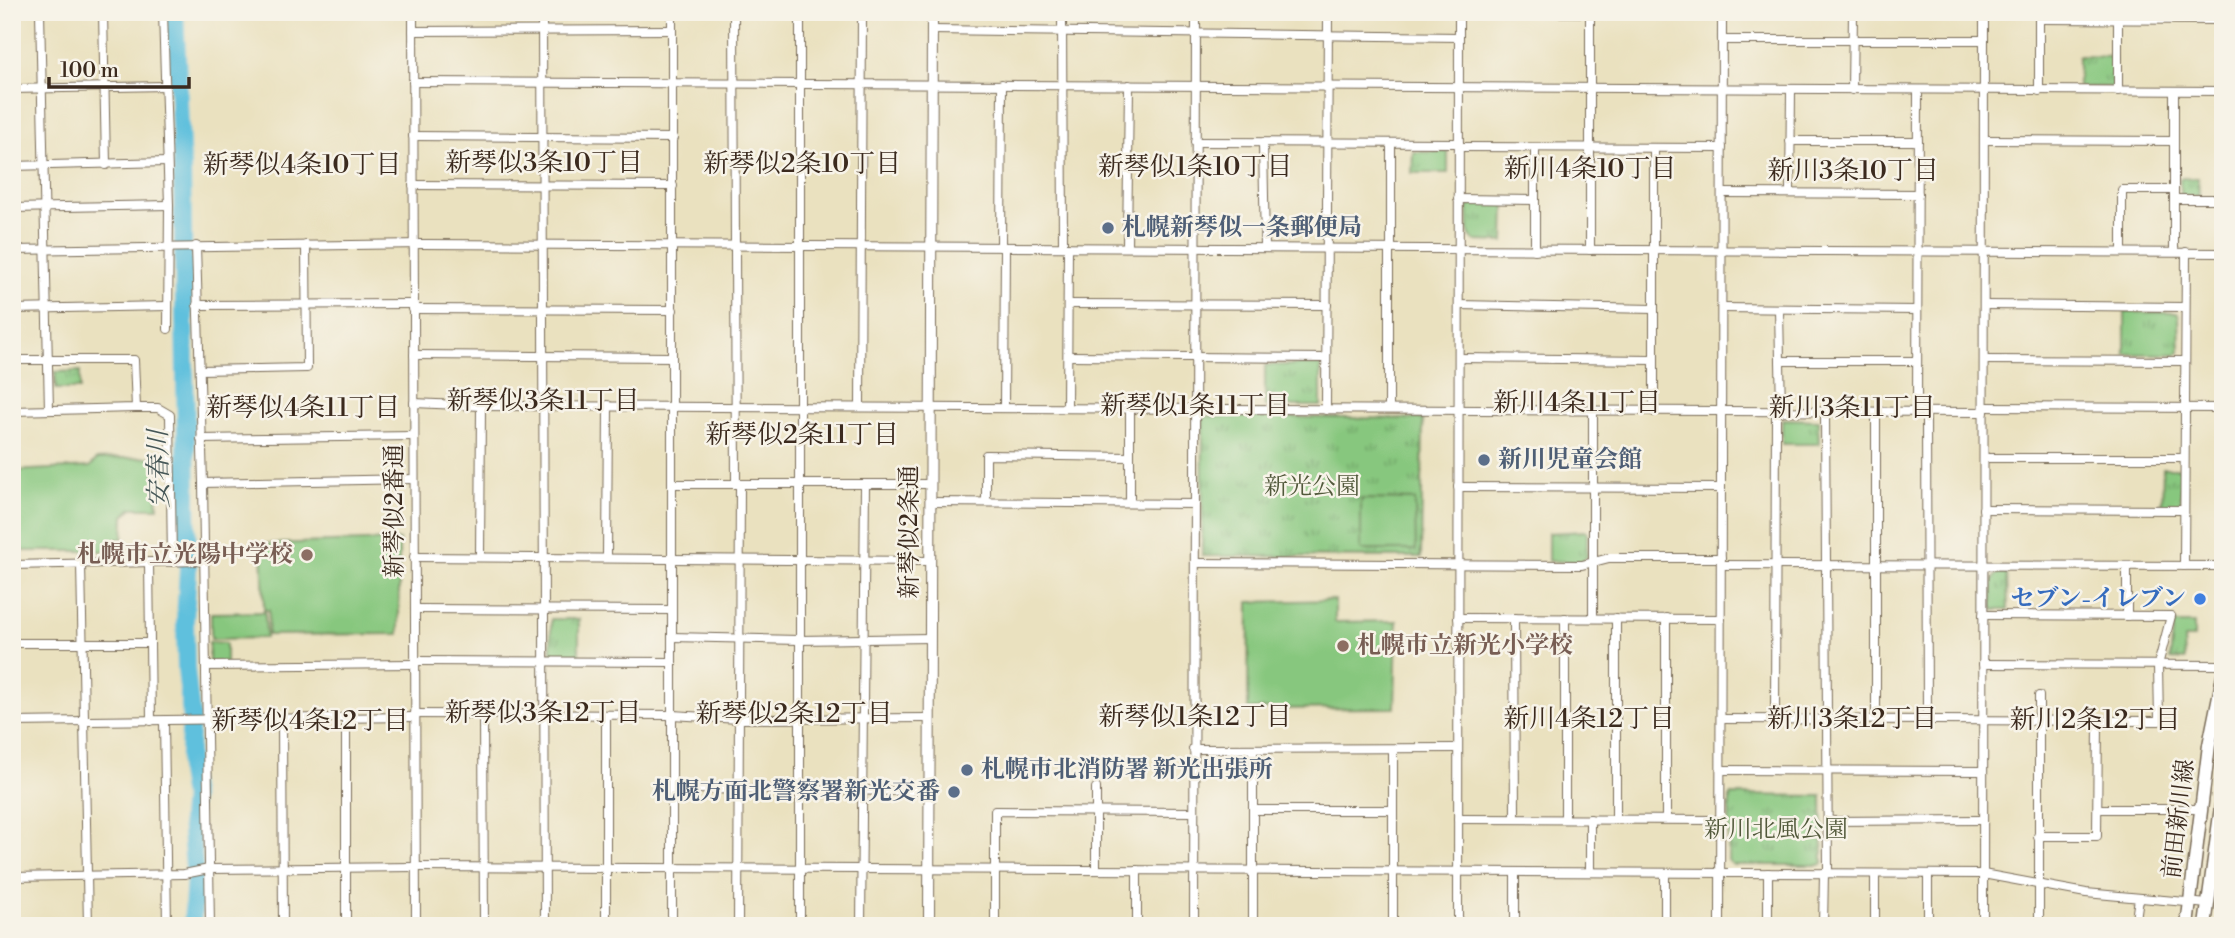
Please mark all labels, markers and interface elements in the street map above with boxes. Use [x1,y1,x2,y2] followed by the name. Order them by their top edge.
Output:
[49,46,189,90] scale bar
[60,58,119,84] text: 100 m
[445,147,643,179] district label: 新琴似3条10丁目
[703,148,901,180] district label: 新琴似2条10丁目
[202,149,402,181] district label: 新琴似4条10丁目
[1098,151,1292,183] district label: 新琴似1条10丁目
[1503,153,1677,185] district label: 新川4条10丁目
[1767,155,1939,187] district label: 新川3条10丁目
[1122,213,1362,243] place label: 札幌新琴似一条郵便局
[1100,220,1116,236] marker: 札幌新琴似一条郵便局
[446,385,640,417] district label: 新琴似3条11丁目
[1493,387,1661,419] district label: 新川4条11丁目
[1100,390,1290,422] district label: 新琴似1条11丁目
[206,392,400,424] district label: 新琴似4条11丁目
[1768,392,1936,424] district label: 新川3条11丁目
[705,419,899,451] district label: 新琴似2条11丁目
[142,427,176,508] water label: 安春川
[380,444,410,578] street label: 新琴似2番通
[1498,445,1642,475] place label: 新川児童会館
[1476,452,1492,468] marker: 新川児童会館
[895,465,925,599] street label: 新琴似2条通
[1264,472,1360,502] park label: 新光公園
[77,540,293,570] place label: 札幌市立光陽中学校
[299,547,315,563] marker: 札幌市立光陽中学校
[2010,584,2186,614] place label: セブン-イレブン
[2192,591,2208,607] marker: セブン-イレブン
[1357,631,1573,661] place label: 札幌市立新光小学校
[1335,638,1351,654] marker: 札幌市立新光小学校
[445,697,641,729] district label: 新琴似3条12丁目
[695,698,893,730] district label: 新琴似2条12丁目
[1098,701,1292,733] district label: 新琴似1条12丁目
[1503,703,1675,735] district label: 新川4条12丁目
[1767,703,1937,735] district label: 新川3条12丁目
[2009,704,2181,736] district label: 新川2条12丁目
[211,705,409,737] district label: 新琴似4条12丁目
[981,755,1273,785] place label: 札幌市北消防署 新光出張所
[2157,758,2201,880] street label: 前田新川線
[959,762,975,778] marker: 札幌市北消防署 新光出張所
[652,777,940,807] place label: 札幌方面北警察署新光交番
[946,784,962,800] marker: 札幌方面北警察署新光交番
[1704,815,1848,845] park label: 新川北風公園

